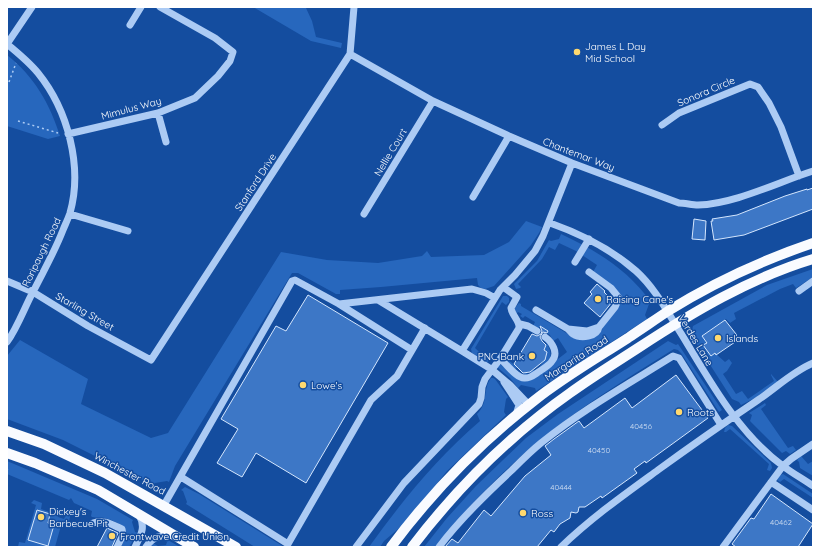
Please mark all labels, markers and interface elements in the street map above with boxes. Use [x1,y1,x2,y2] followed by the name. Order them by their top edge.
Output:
[585,40,646,65] place label: James L Day Mid School
[572,47,582,57] marker: James L Day Mid School
[675,73,737,109] street label: Sonora Circle
[100,94,163,123] street label: Mimulus Way
[371,125,410,179] street label: Nellie Court
[541,135,617,174] street label: Chantemar Way
[232,151,279,214] street label: Stanford Drive
[19,215,64,289] street label: Roripaugh Road
[53,289,117,334] street label: Starling Street
[606,293,673,306] place label: Raising Cane's
[593,294,603,304] marker: Raising Cane's
[675,312,716,369] street label: Verdes Lane
[726,332,758,345] place label: Islands
[542,333,611,384] street label: Margarita Road
[713,333,723,343] marker: Islands
[478,350,524,363] place label: PNC Bank
[527,351,537,361] marker: PNC Bank
[311,379,342,392] place label: Lowe's
[298,380,308,390] marker: Lowe's
[687,406,714,419] place label: Roots
[674,407,684,417] marker: Roots
[630,421,653,431] house number: 40456
[588,445,610,455] house number: 40450
[92,449,168,498] street label: Winchester Road
[550,482,572,492] house number: 40444
[49,505,108,530] place label: Dickey's Barbecue Pit
[531,507,553,520] place label: Ross
[518,508,528,518] marker: Ross
[36,512,46,522] marker: Dickey's Barbecue Pit
[770,517,793,527] house number: 40462
[120,530,229,543] place label: Frontwave Credit Union
[107,531,117,541] marker: Frontwave Credit Union

